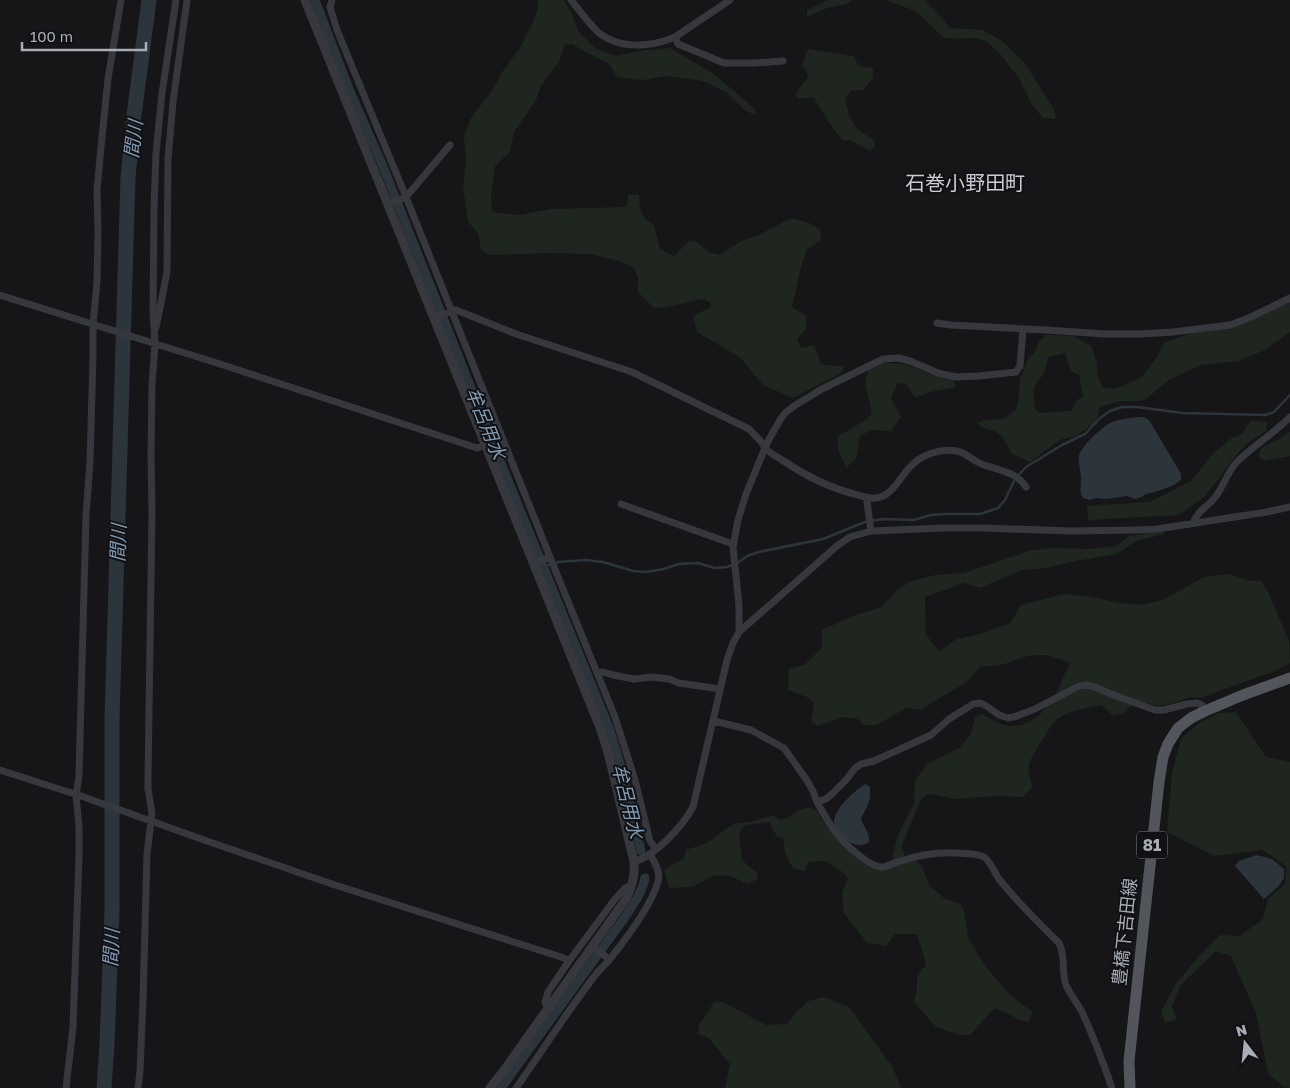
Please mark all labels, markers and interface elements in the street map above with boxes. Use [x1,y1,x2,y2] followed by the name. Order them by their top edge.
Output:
[22,20,146,52] scale bar
[30,27,73,45] text: 100 m
[119,117,146,159] water label: 間川
[905,170,1025,194] district label: 石巻小野田町
[462,383,512,464] water label: 牟呂用水
[105,522,130,562] water label: 間川
[608,761,649,842] water label: 牟呂用水
[1137,832,1167,858] road number: 81
[1107,877,1141,987] street label: 豊橋下吉田線
[98,926,123,968] water label: 間川
[1220,1018,1270,1068] north arrow
[1234,1020,1249,1040] text: N

